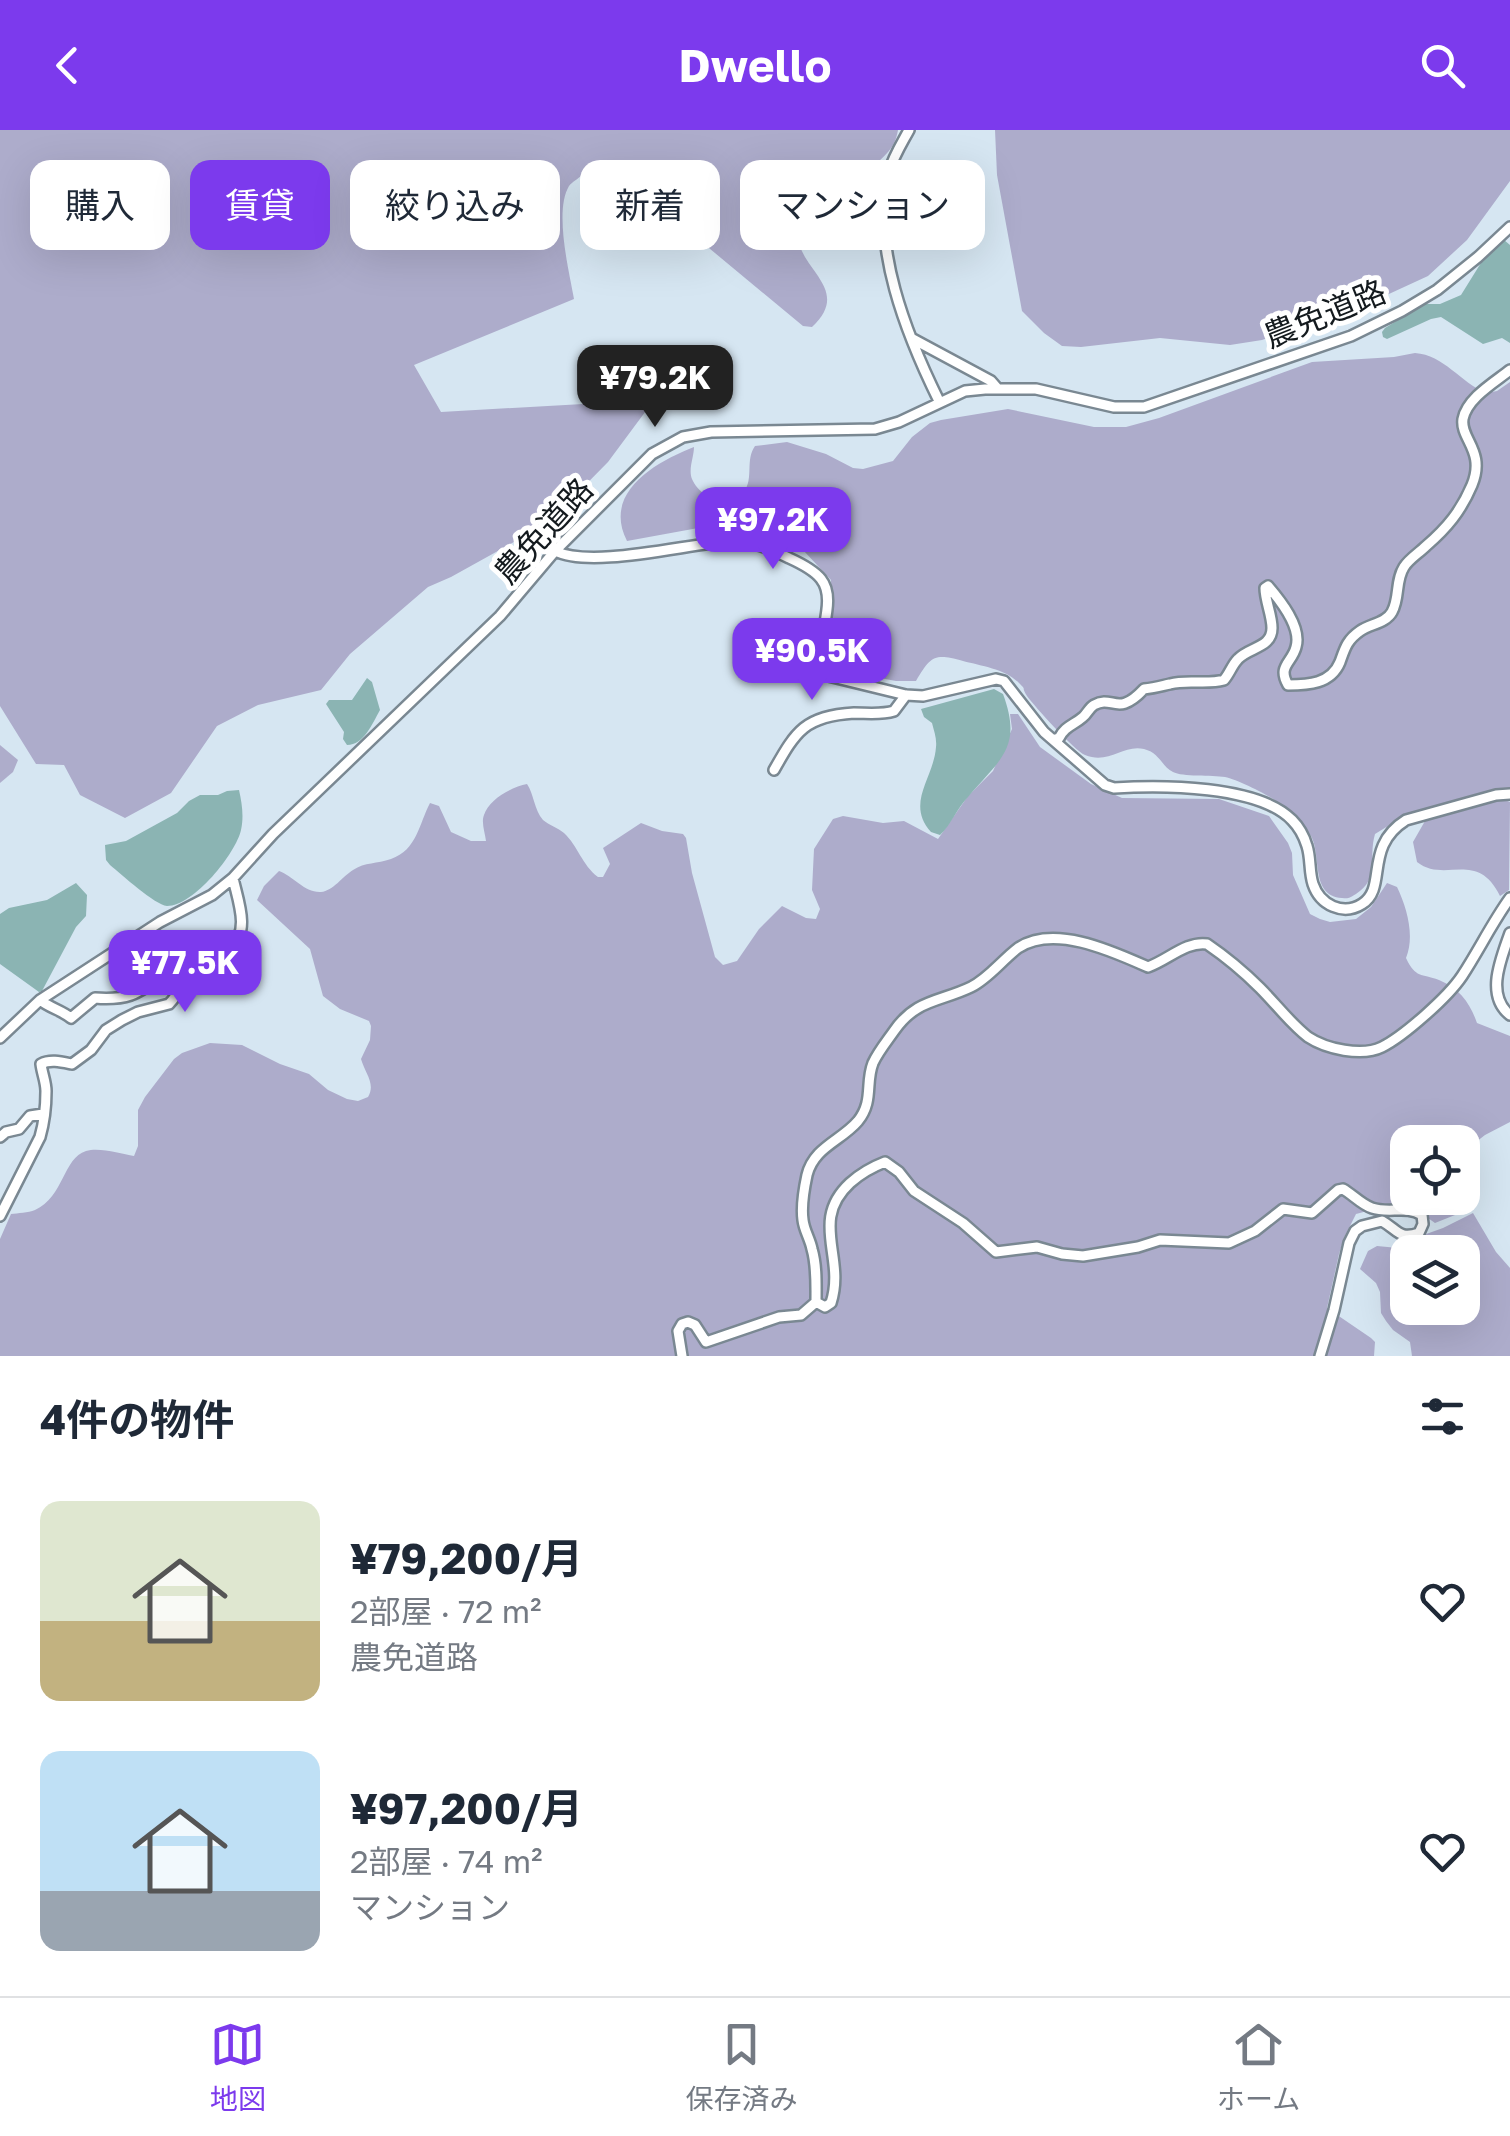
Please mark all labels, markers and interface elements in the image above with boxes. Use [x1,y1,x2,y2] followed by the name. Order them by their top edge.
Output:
[40,38,95,93] icon: back
[679,38,831,92] text: Dwello
[1415,38,1470,93] icon: search
[30,160,170,250] chip: 購入
[190,160,330,250] chip: 賃貸
[350,160,560,250] chip: 絞り込み
[580,160,720,250] chip: 新着
[740,160,985,250] chip: マンション
[1258,271,1391,355] street label: 農免道路
[574,345,736,430] pin: ¥79.2K
[599,358,711,396] text: ¥79.2K
[486,470,600,591] street label: 農免道路
[692,487,854,572] pin: ¥97.2K
[717,500,829,538] text: ¥97.2K
[731,618,893,703] pin: ¥90.5K
[754,631,870,669] text: ¥90.5K
[104,930,266,1015] pin: ¥77.5K
[131,943,239,981] text: ¥77.5K
[1390,1125,1480,1325] map controls
[1390,1125,1480,1215] button: locate
[1390,1235,1480,1325] button: layers
[1415,1389,1470,1444] icon: filters
[40,1394,234,1444] text: 4件の物件
[350,1533,583,1583] text: ¥79,200/月
[120,1541,240,1661] icon: home
[1415,1574,1470,1629] icon: heart
[350,1592,542,1630] text: 2部屋 · 72 m²
[350,1638,478,1676] text: 農免道路
[350,1783,583,1833] text: ¥97,200/月
[120,1791,240,1911] icon: home
[1415,1824,1470,1879] icon: heart
[350,1842,542,1880] text: 2部屋 · 74 m²
[350,1888,510,1926] text: マンション
[210,2017,266,2117] tab: 地図
[685,2017,797,2117] tab: 保存済み
[1217,2017,1300,2117] tab: ホーム

